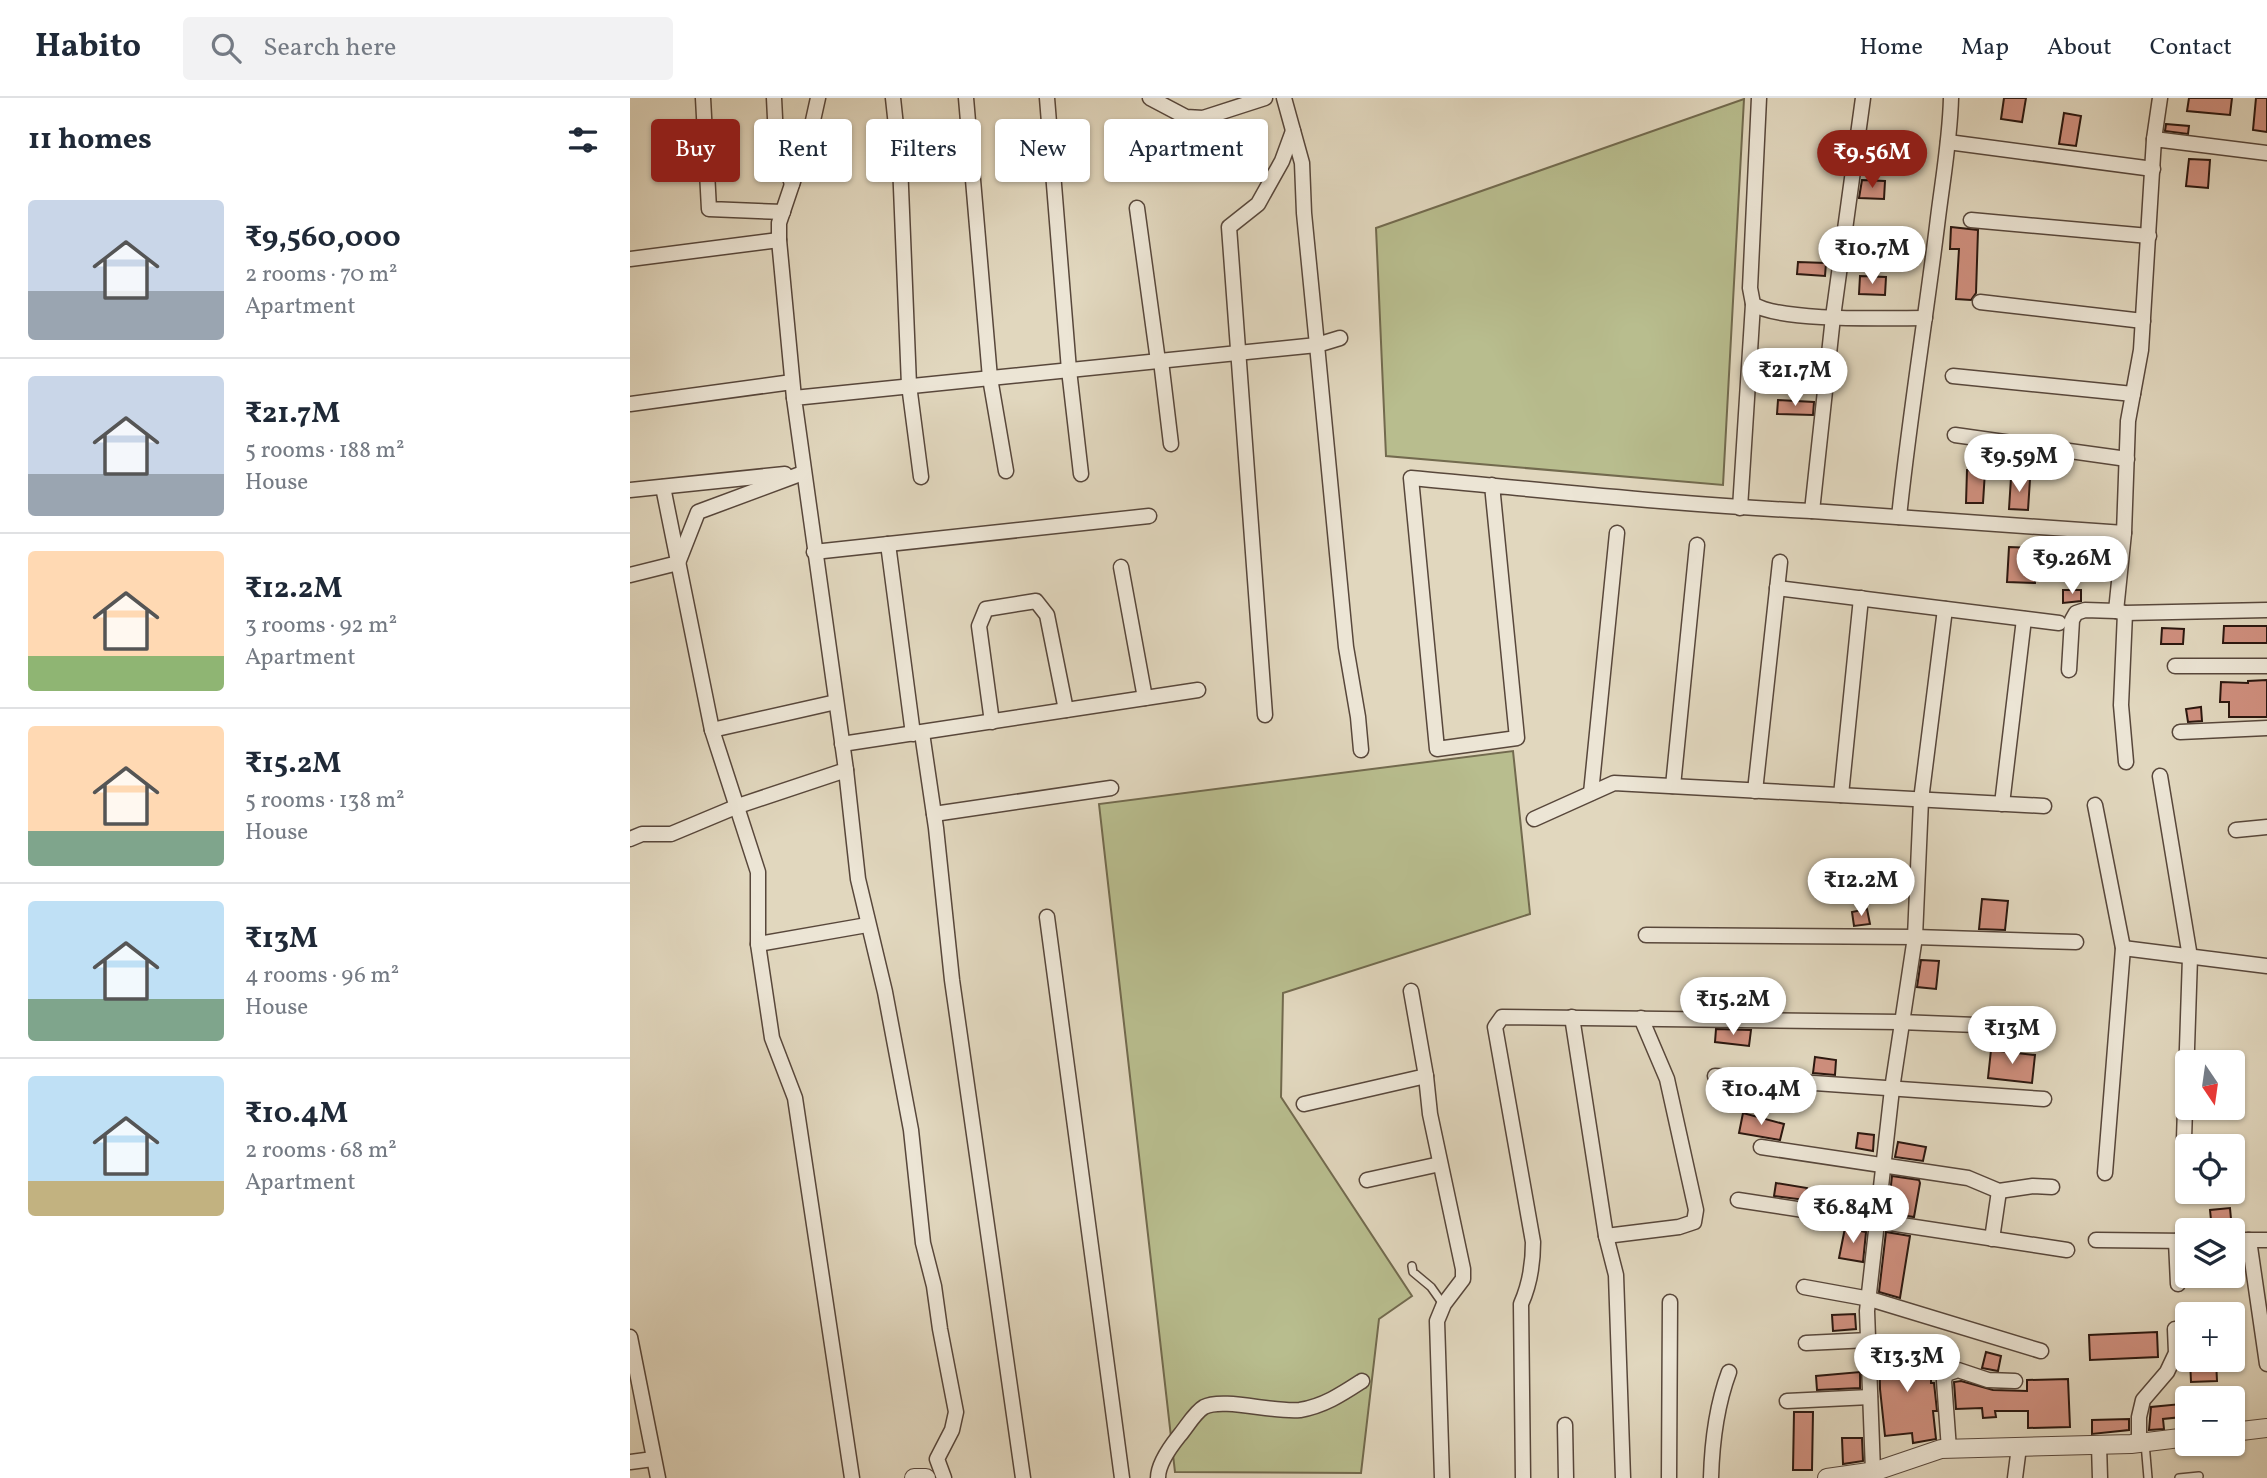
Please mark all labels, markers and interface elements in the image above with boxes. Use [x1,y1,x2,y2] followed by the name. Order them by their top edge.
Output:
[183,17,673,80] search box
[35,25,141,71] text: Habito
[207,29,245,67] icon: search
[263,30,396,66] text: Search here
[1859,31,1923,65] text: Home
[1961,31,2009,65] text: Map
[2047,31,2112,65] text: About
[2150,31,2232,65] text: Contact
[28,119,152,161] text: 11 homes
[651,119,740,182] chip: Buy
[754,119,852,182] chip: Rent
[866,119,981,182] chip: Filters
[995,119,1090,182] chip: New
[1104,119,1268,182] chip: Apartment
[564,121,602,159] icon: filters
[1815,130,1929,190] pin: ₹9.56M
[1833,137,1911,169] text: ₹9.56M
[245,217,401,259] text: ₹9,560,000
[1815,226,1929,286] pin: ₹10.7M
[84,228,168,312] icon: home
[1834,233,1910,265] text: ₹10.7M
[245,259,398,291] text: 2 rooms · 70 m²
[245,291,356,323] text: Apartment
[1738,348,1852,408] pin: ₹21.7M
[1758,355,1832,387] text: ₹21.7M
[245,393,340,435] text: ₹21.7M
[84,404,168,488] icon: home
[1962,434,2076,494] pin: ₹9.59M
[245,435,404,467] text: 5 rooms · 188 m²
[1980,441,2058,473] text: ₹9.59M
[245,467,308,499] text: House
[2015,536,2129,596] pin: ₹9.26M
[2033,543,2111,575] text: ₹9.26M
[245,568,342,610] text: ₹12.2M
[84,579,168,663] icon: home
[245,610,397,642] text: 3 rooms · 92 m²
[245,642,356,674] text: Apartment
[245,743,341,785] text: ₹15.2M
[84,754,168,838] icon: home
[245,785,405,817] text: 5 rooms · 138 m²
[245,817,308,849] text: House
[1804,858,1918,918] pin: ₹12.2M
[1824,865,1898,897] text: ₹12.2M
[245,918,318,960] text: ₹13M
[84,929,168,1013] icon: home
[245,960,399,992] text: 4 rooms · 96 m²
[1676,978,1790,1037] pin: ₹15.2M
[1696,984,1770,1016] text: ₹15.2M
[245,992,308,1024] text: House
[1971,1006,2053,1066] pin: ₹13M
[1984,1013,2040,1045] text: ₹13M
[2175,1050,2245,1120] north arrow
[2175,1050,2245,1456] map controls
[1704,1068,1818,1127] pin: ₹10.4M
[1722,1074,1800,1106] text: ₹10.4M
[245,1093,348,1135] text: ₹10.4M
[84,1104,168,1188] icon: home
[2175,1134,2245,1204] button: locate
[245,1135,397,1167] text: 2 rooms · 68 m²
[245,1167,356,1199] text: Apartment
[1796,1186,1910,1245] pin: ₹6.84M
[1813,1192,1893,1224] text: ₹6.84M
[2175,1218,2245,1288] button: layers
[2175,1302,2245,1372] button: +
[1850,1334,1964,1394] pin: ₹13.3M
[1870,1341,1944,1373] text: ₹13.3M
[2175,1386,2245,1456] button: −

